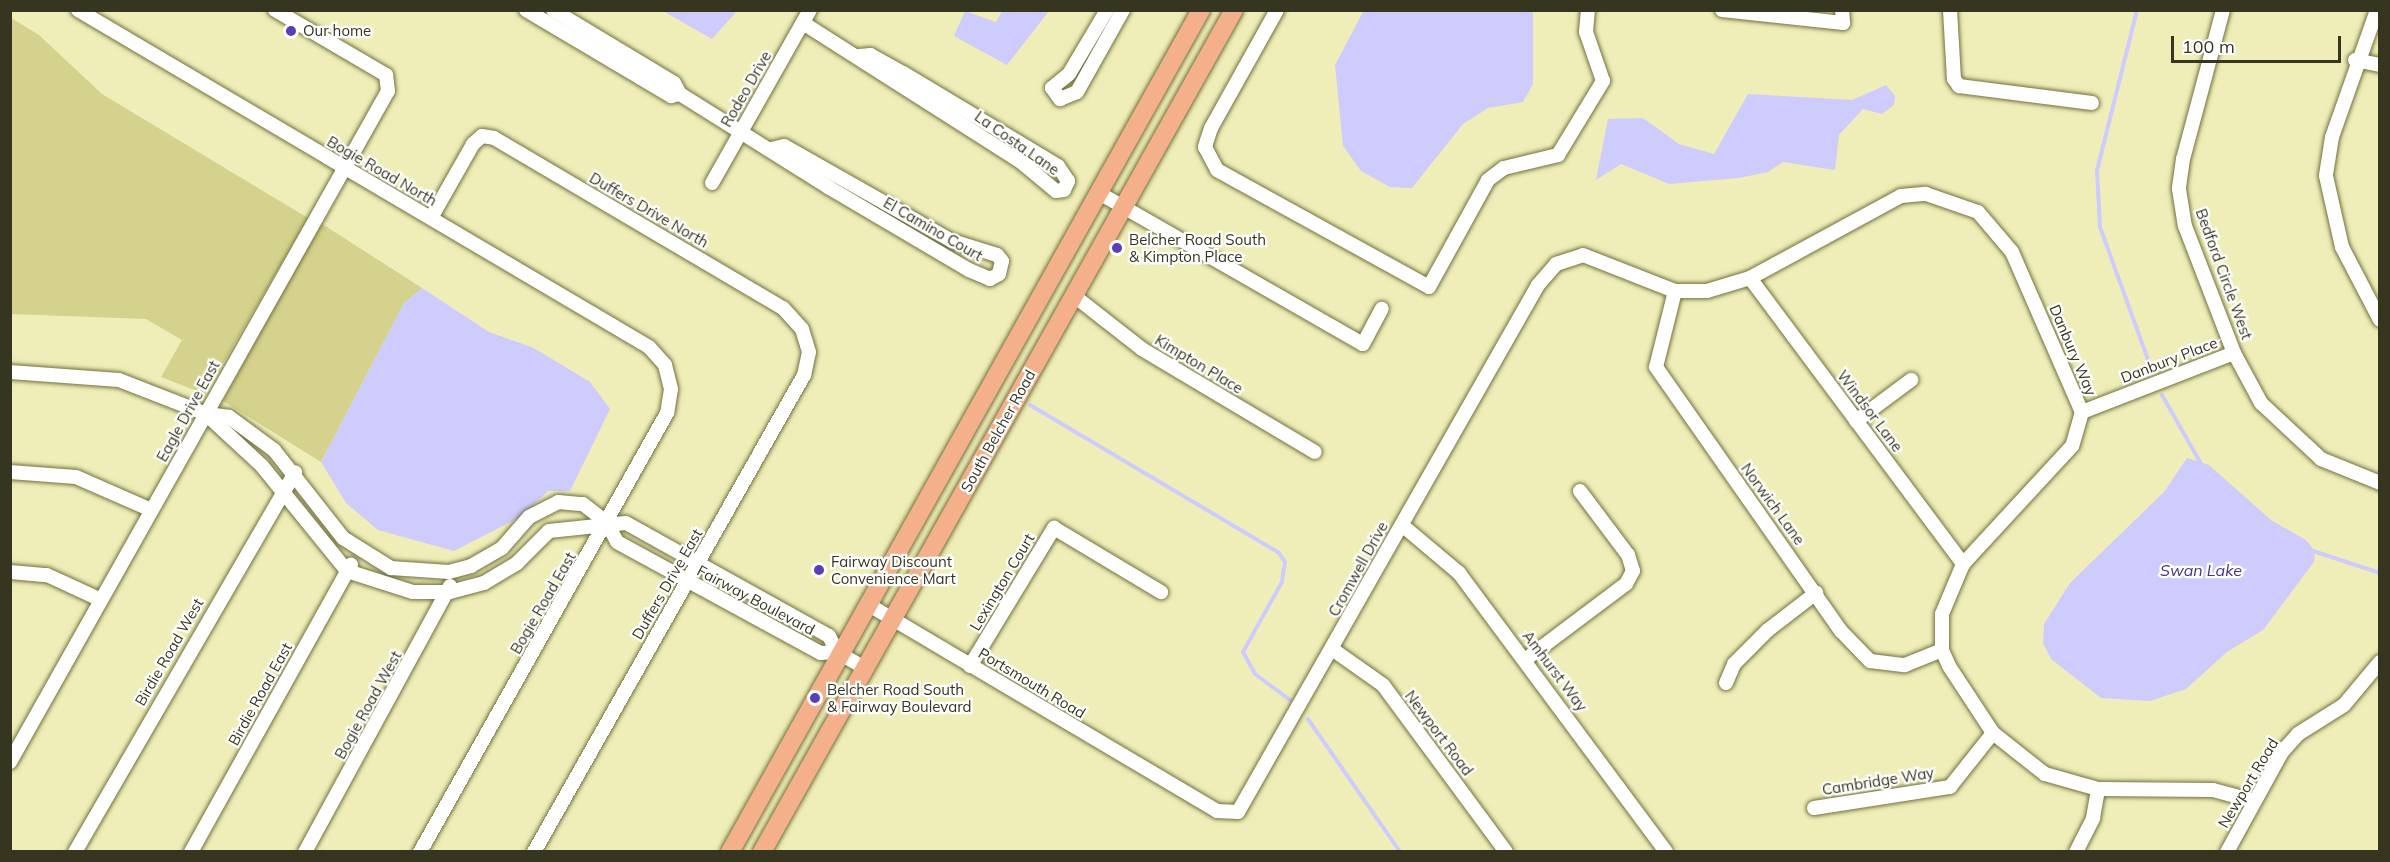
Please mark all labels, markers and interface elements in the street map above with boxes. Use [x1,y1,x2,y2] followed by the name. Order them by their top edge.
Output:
[303,22,371,40] place label: Our home
[284,24,298,38] marker: Our home
[2174,24,2344,62] scale bar
[2182,35,2235,58] text: 100 m
[717,48,775,130] street label: Rodeo Drive
[971,107,1063,179] street label: La Costa Lane
[324,132,440,210] street label: Bogie Road North
[586,169,712,251] street label: Duffers Drive North
[880,193,986,265] street label: El Camino Court
[2192,206,2256,342] street label: Bedford Circle West
[1129,230,1266,265] place label: Belcher Road South & Kimpton Place
[1110,241,1124,255] marker: Belcher Road South & Kimpton Place
[2046,302,2100,398] street label: Danbury Way
[1152,331,1246,397] street label: Kimpton Place
[2118,333,2220,387] street label: Danbury Place
[153,357,223,465] street label: Eagle Drive East
[957,367,1039,495] street label: South Belcher Road
[1833,367,1907,455] street label: Windsor Lane
[1737,460,1809,548] street label: Norwich Lane
[1325,518,1391,620] street label: Cromwell Drive
[628,525,706,643] street label: Duffers Drive East
[966,530,1038,634] street label: Lexington Court
[507,549,579,657] street label: Bogie Road East
[831,552,956,587] place label: Fairway Discount Convenience Mart
[2160,560,2242,580] water label: Swan Lake
[694,561,818,639] street label: Fairway Boulevard
[812,563,826,577] marker: Fairway Discount Convenience Mart
[131,595,207,709] street label: Birdie Road West
[1519,627,1591,715] street label: Amhurst Way
[224,639,296,749] street label: Birdie Road East
[975,644,1089,722] street label: Portsmouth Road
[331,648,405,762] street label: Bogie Road West
[827,680,971,715] place label: Belcher Road South & Fairway Boulevard
[1401,687,1477,779] street label: Newport Road
[808,691,822,705] marker: Belcher Road South & Fairway Boulevard
[2214,735,2282,831] street label: Newport Road
[1821,763,1935,799] street label: Cambridge Way

